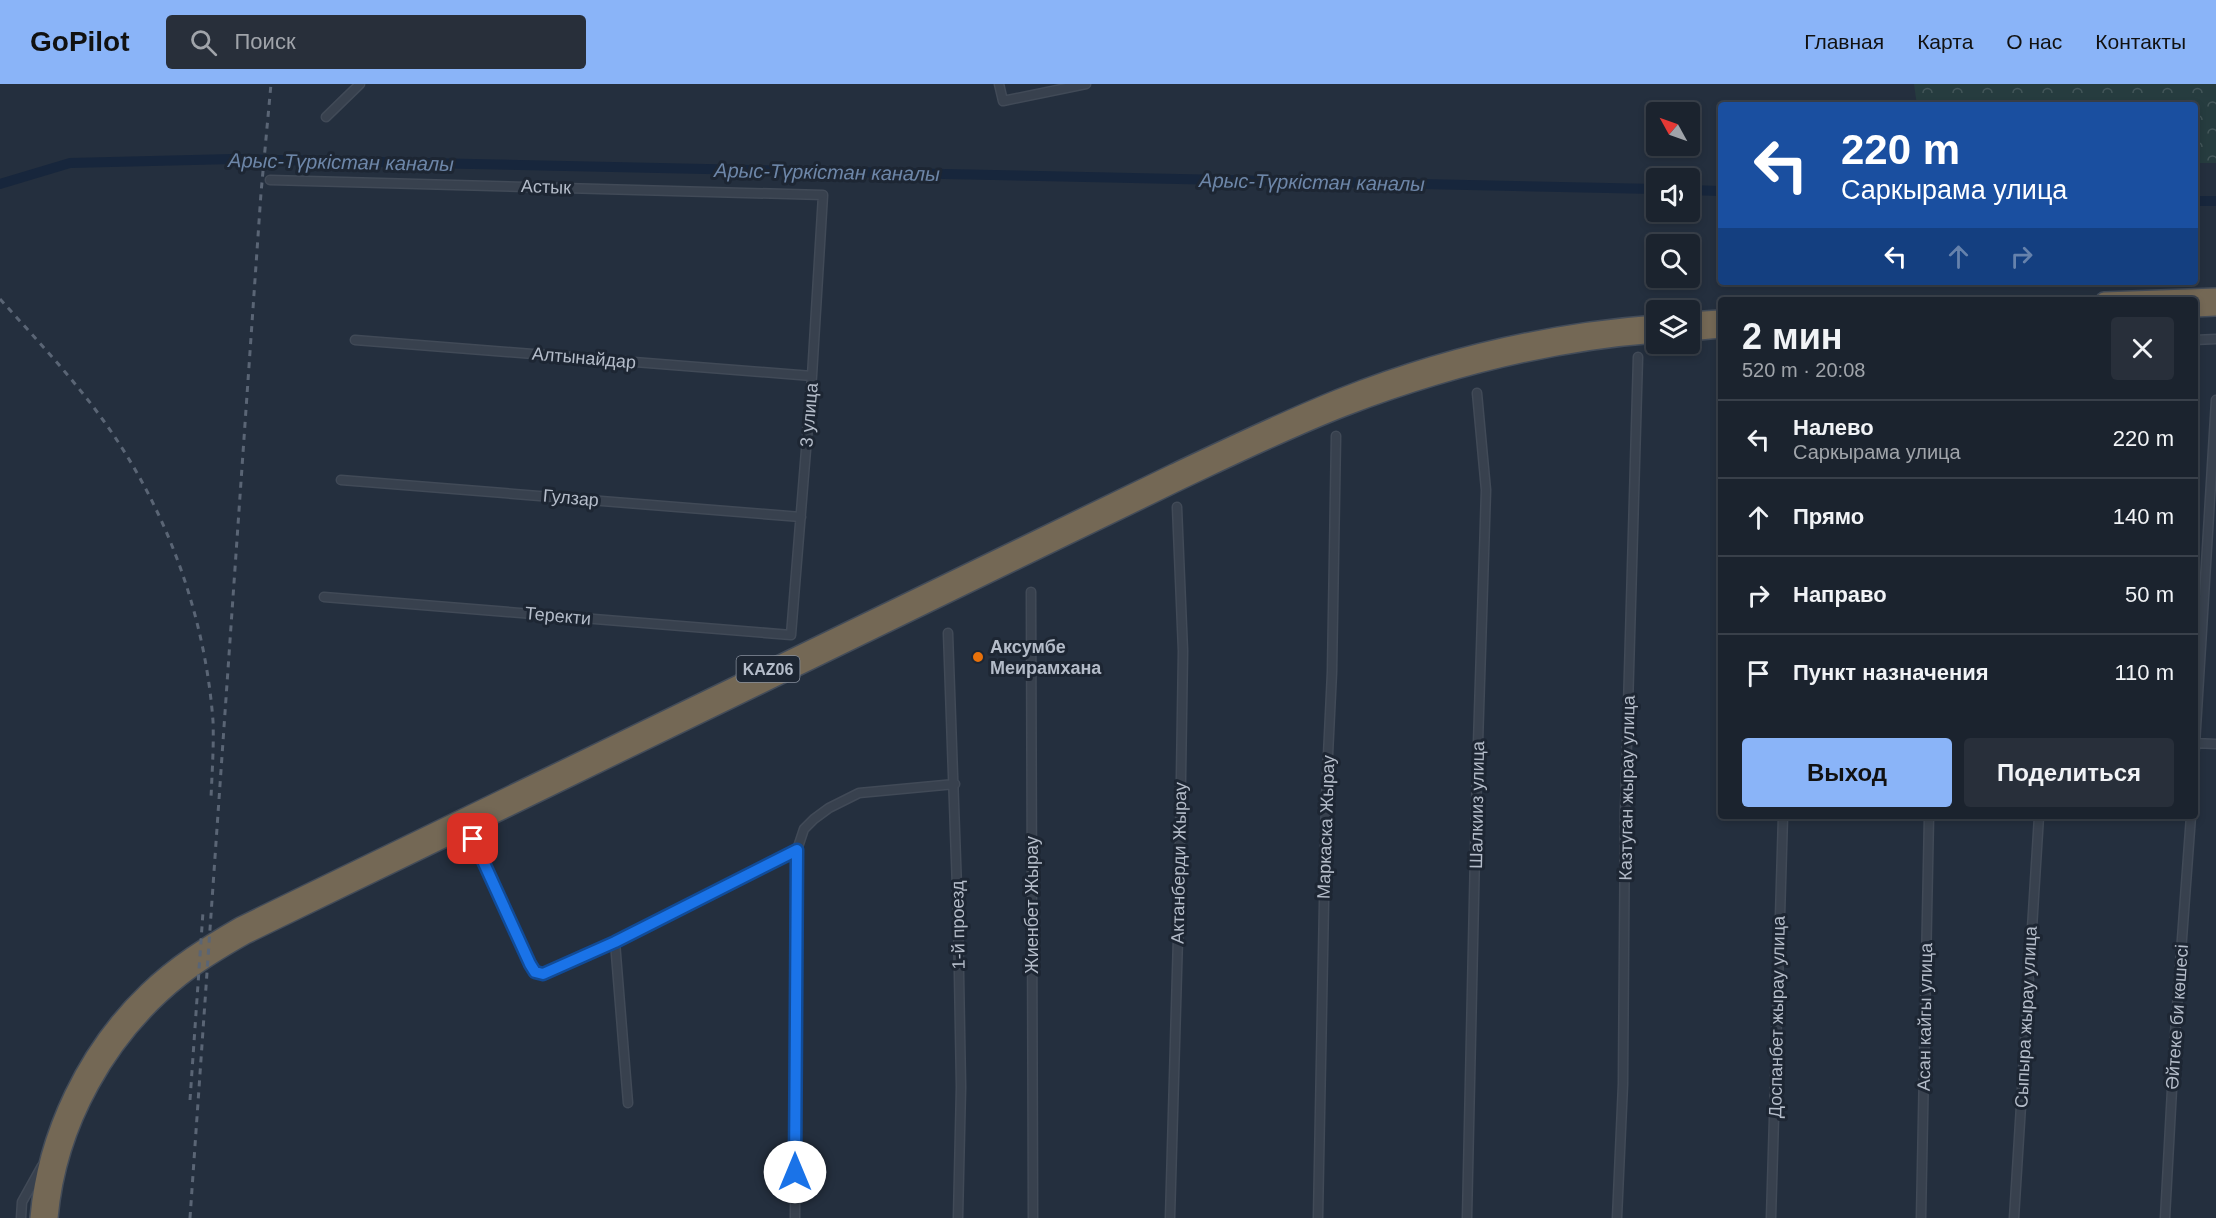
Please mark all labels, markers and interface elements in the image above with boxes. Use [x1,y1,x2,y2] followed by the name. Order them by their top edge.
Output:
[166,15,586,69] search box
[30,26,130,57] text: GoPilot
[187,26,220,59] icon: search
[235,29,296,54] text: Поиск
[1804,30,1884,53] text: Главная
[1917,30,1973,53] text: Карта
[2006,30,2062,53] text: О нас
[2095,30,2186,53] text: Контакты
[1646,102,1700,156] north arrow
[1646,102,1700,354] map controls
[1742,126,1820,204] icon: left
[1841,126,1960,173] text: 220 m
[227,149,454,175] water label: Арыс-Түркістан каналы
[713,159,940,185] water label: Арыс-Түркістан каналы
[1646,168,1700,222] button: sound
[1198,169,1425,195] water label: Арыс-Түркістан каналы
[1841,175,2067,205] text: Саркырама улица
[521,176,571,198] street label: Астык
[1646,234,1700,288] button: search
[1879,240,1912,273] icon: left
[1942,240,1975,273] icon: ahead
[2005,240,2038,273] icon: right
[1646,300,1700,354] button: layers
[1742,316,1843,357] text: 2 мин
[2111,317,2174,380] button: close
[531,343,637,373] street label: Алтынайдар
[1742,359,1865,381] text: 520 m · 20:08
[796,381,822,448] street label: 3 улица
[1793,415,1874,440] text: Налево
[1742,423,1775,456] icon: left
[2113,426,2174,451] text: 220 m
[1793,441,1961,463] text: Саркырама улица
[542,486,600,510] street label: Гулзар
[1742,501,1775,534] icon: ahead
[1793,504,1864,529] text: Прямо
[2113,504,2174,529] text: 140 m
[1742,579,1775,612] icon: right
[1793,582,1887,607] text: Направо
[2125,582,2174,607] text: 50 m
[524,603,592,629] street label: Теректи
[990,637,1102,678] place label: Аксумбе Меирамхана
[971,650,985,664] marker: Аксумбе Меирамхана
[736,656,800,682] road number: KАZ06
[1742,657,1775,690] icon: arrive
[1793,660,1989,685] text: Пункт назначения
[2114,660,2174,685] text: 110 m
[1615,694,1639,881] street label: Казтуган жырау улица
[1742,738,1952,807] button: Выход
[1964,738,2174,807] button: Поделиться
[1466,740,1488,869] street label: Шалкииз улица
[1313,755,1339,899] street label: Маркаска Жырау
[1168,782,1190,944] street label: Актанберди Жырау
[447,813,498,864] pin
[456,822,489,855] icon: arrive
[1022,836,1042,974] street label: Жиенбет Жырау
[947,880,969,970] street label: 1-й проезд
[1765,915,1789,1118] street label: Доспанбет жырау улица
[2011,925,2041,1108] street label: Сыпыра жырау улица
[1914,942,1936,1091] street label: Асан кайгы улица
[2162,944,2192,1090] street label: Әйтеке би көшесі
[763,1140,827,1204] position arrow

